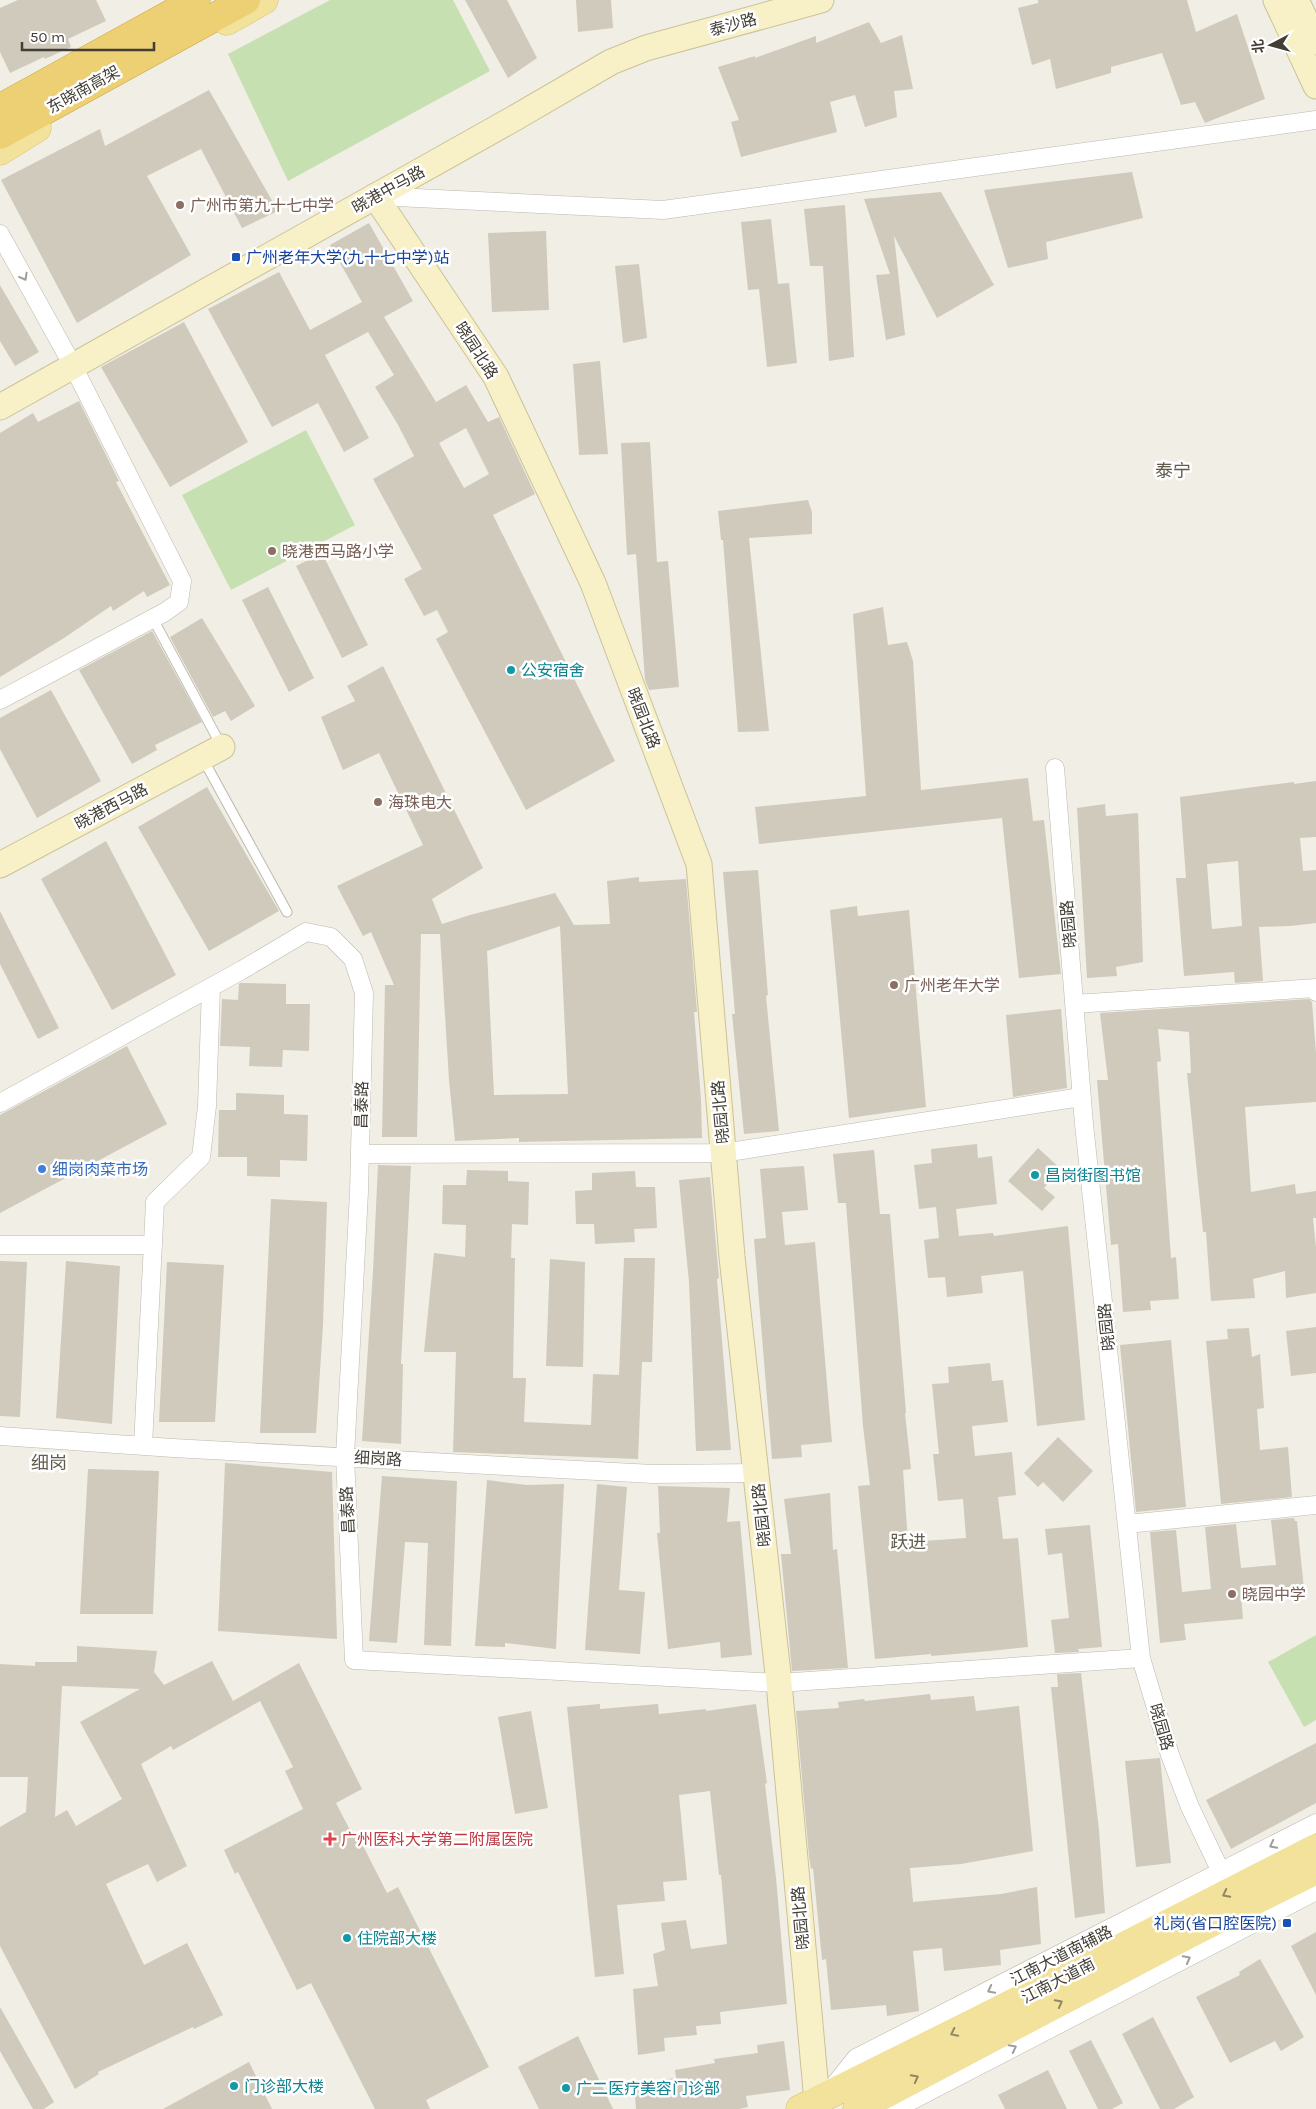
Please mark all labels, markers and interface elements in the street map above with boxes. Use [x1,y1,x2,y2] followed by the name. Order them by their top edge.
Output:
[707,9,759,40] street label: 泰沙路
[22,20,155,52] scale bar
[1246,20,1296,70] north arrow
[30,28,65,46] text: 50 m
[1249,38,1268,54] text: 北
[44,62,123,117] street label: 东晓南高架
[349,162,428,217] street label: 晓港中马路
[190,196,334,215] place label: 广州市第九十七中学
[174,199,186,211] marker: 广州市第九十七中学
[246,248,449,267] place label: 广州老年大学(九十七中学)站
[230,251,242,263] marker: 广州老年大学(九十七中学)站
[17,271,27,280] one-way arrow
[451,318,502,382] street label: 晓园北路
[1155,460,1191,482] district label: 泰宁
[282,542,394,561] place label: 晓港西马路小学
[266,545,278,557] marker: 晓港西马路小学
[521,661,585,680] place label: 公安宿舍
[505,664,517,676] marker: 公安宿舍
[623,685,664,751] street label: 晓园北路
[71,779,151,834] street label: 晓港西马路
[388,793,452,812] place label: 海珠电大
[372,796,384,808] marker: 海珠电大
[1057,899,1080,949] street label: 晓园路
[904,976,1000,995] place label: 广州老年大学
[888,979,900,991] marker: 广州老年大学
[708,1079,733,1145] street label: 晓园北路
[352,1081,371,1129] street label: 昌泰路
[52,1160,148,1179] place label: 细岗肉菜市场
[36,1163,48,1175] marker: 细岗肉菜市场
[1045,1166,1141,1185] place label: 昌岗街图书馆
[1029,1169,1041,1181] marker: 昌岗街图书馆
[1095,1302,1118,1352] street label: 晓园路
[354,1448,402,1469] street label: 细岗路
[31,1452,67,1474] district label: 细岗
[749,1482,774,1548] street label: 晓园北路
[337,1486,358,1534] street label: 昌泰路
[890,1531,926,1553] district label: 跃进
[1242,1585,1306,1604] place label: 晓园中学
[1226,1588,1238,1600] marker: 晓园中学
[1146,1701,1177,1753] street label: 晓园路
[341,1830,533,1849] place label: 广州医科大学第二附属医院
[323,1832,337,1846] marker: 广州医科大学第二附属医院
[1269,1839,1278,1849] one-way arrow
[788,1885,813,1951] street label: 晓园北路
[1222,1888,1231,1898] one-way arrow
[1154,1914,1277,1933] place label: 礼岗(省口腔医院)
[1281,1917,1293,1929] marker: 礼岗(省口腔医院)
[1007,1921,1115,1989] street label: 江南大道南辅路
[357,1929,437,1948] place label: 住院部大楼
[341,1932,353,1944] marker: 住院部大楼
[1018,1953,1098,2007] street label: 江南大道南
[1182,1955,1191,1965] one-way arrow
[987,1984,996,1994] one-way arrow
[1054,1999,1063,2009] one-way arrow
[950,2027,959,2037] one-way arrow
[1007,2044,1016,2054] one-way arrow
[910,2074,919,2084] one-way arrow
[244,2077,324,2096] place label: 门诊部大楼
[576,2079,720,2098] place label: 广二医疗美容门诊部
[228,2080,240,2092] marker: 门诊部大楼
[560,2082,572,2094] marker: 广二医疗美容门诊部

